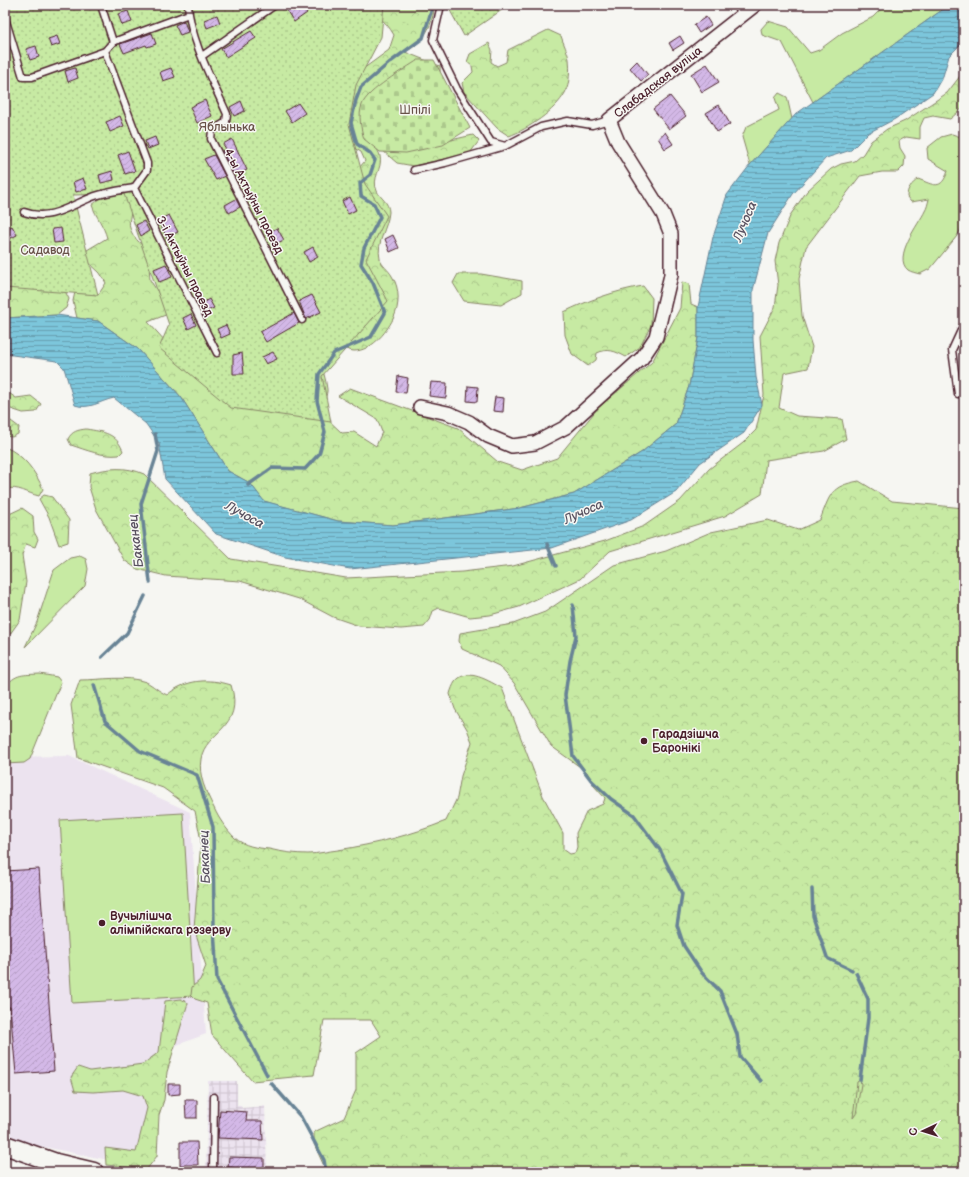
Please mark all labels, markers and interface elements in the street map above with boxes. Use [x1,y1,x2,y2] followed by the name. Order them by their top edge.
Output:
[611,43,705,121] street label: Слабадская вуліца
[399,103,431,118] park label: Шпілі
[199,120,255,135] park label: Яблынька
[220,146,287,257] street label: 4-ы Актыўны праезд
[729,199,761,245] water label: Лучоса
[153,214,217,320] street label: 3-і Актыўны праезд
[20,243,70,258] park label: Садавод
[560,496,606,528] water label: Лучоса
[221,497,267,532] water label: Лучоса
[125,513,147,568] water label: Баканец
[652,727,720,756] place label: Гарадзішча Баронікі
[639,736,649,746] marker: Гарадзішча Баронікі
[196,830,214,884] water label: Баканец
[110,909,231,938] place label: Вучылішча алімпійскага рэзерву
[97,918,107,928] marker: Вучылішча алімпійскага рэзерву
[903,1111,943,1151] north arrow
[907,1127,920,1136] text: С

